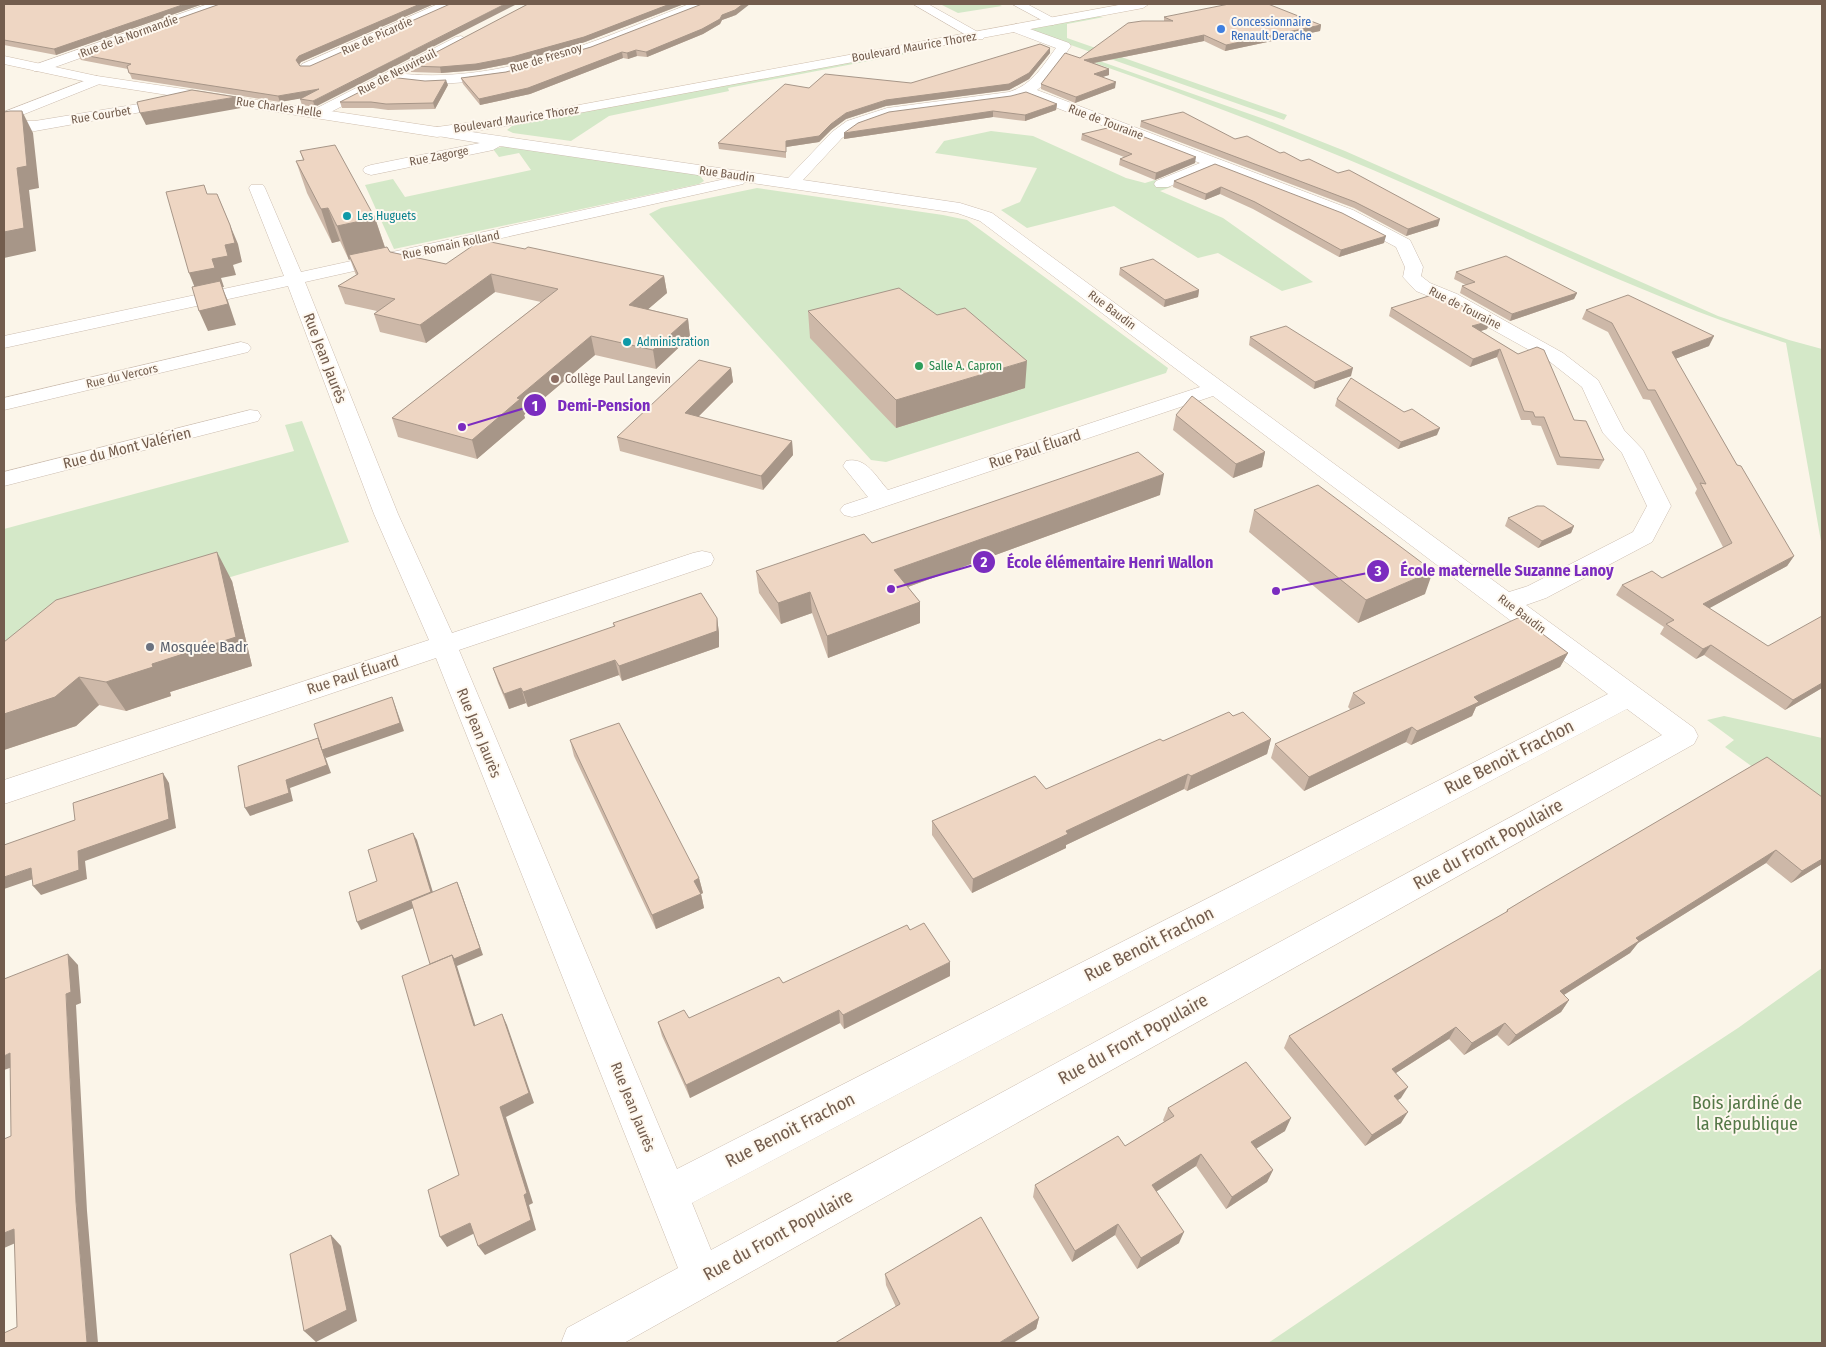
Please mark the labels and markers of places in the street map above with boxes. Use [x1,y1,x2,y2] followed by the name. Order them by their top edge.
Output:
[1231,15,1312,43] place label: Concessionnaire Renault Derache
[1215,23,1227,35] marker: Concessionnaire Renault Derache
[357,209,416,223] place label: Les Huguets
[341,210,353,222] marker: Les Huguets
[637,335,710,349] place label: Administration
[621,336,633,348] marker: Administration
[929,359,1002,373] place label: Salle A. Capron
[913,360,925,372] marker: Salle A. Capron
[565,372,671,386] place label: Collège Paul Langevin
[549,373,561,385] marker: Collège Paul Langevin
[523,390,661,421] callout: Demi-Pension
[971,546,1223,577] callout: École élémentaire Henri Wallon
[1365,555,1624,586] callout: École maternelle Suzanne Lanoy
[160,638,249,656] place label: Mosquée Badr
[144,641,156,653] marker: Mosquée Badr

